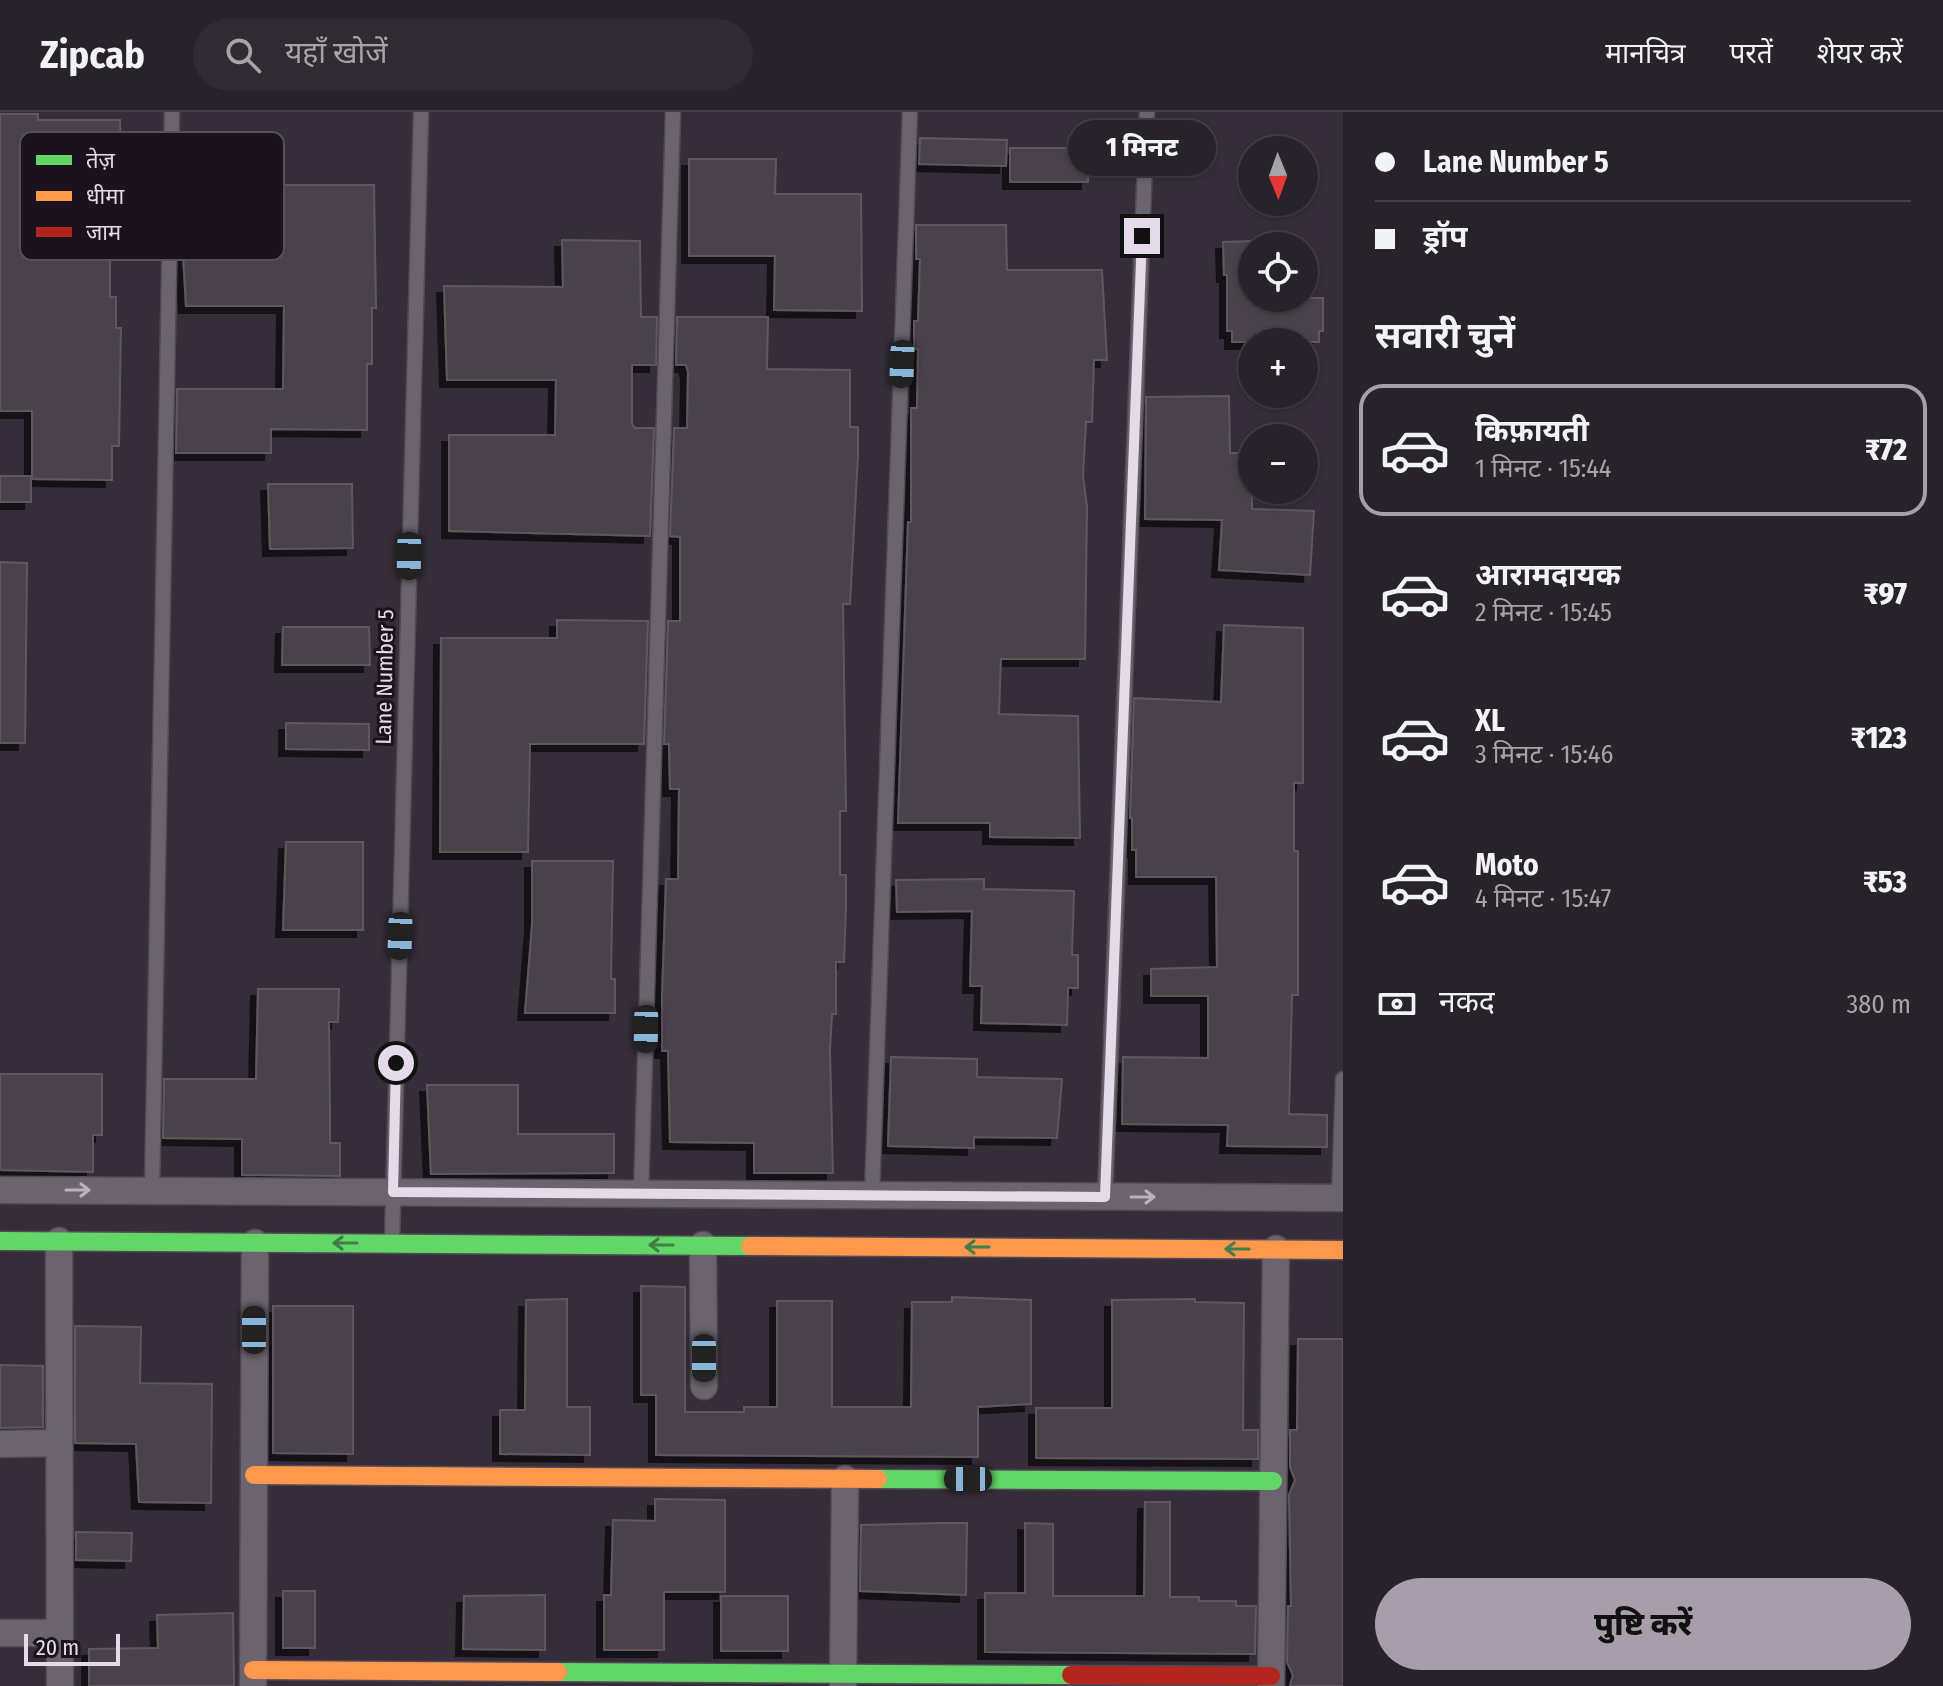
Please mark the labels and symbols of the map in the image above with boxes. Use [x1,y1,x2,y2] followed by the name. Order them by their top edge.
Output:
[1068,120,1216,176] callout: 1 मिनट
[20,132,284,260] legend
[1238,136,1318,216] north arrow
[86,147,116,174] text: तेज़
[86,183,124,210] text: धीमा
[1124,218,1160,254] route end
[86,219,122,246] text: जाम
[889,340,915,388] car
[397,532,421,580] car
[370,609,399,745] street label: Lane Number 5
[387,912,413,960] car
[634,1005,658,1053] car
[378,1045,414,1081] route start
[64,1182,91,1198] one-way arrow
[1129,1189,1156,1205] one-way arrow
[332,1235,359,1251] one-way arrow
[648,1237,675,1253] one-way arrow
[964,1239,991,1255] one-way arrow
[1224,1241,1251,1257] one-way arrow
[242,1306,266,1354] car
[692,1334,716,1382] car
[944,1467,992,1491] car
[24,1630,120,1666] scale bar

